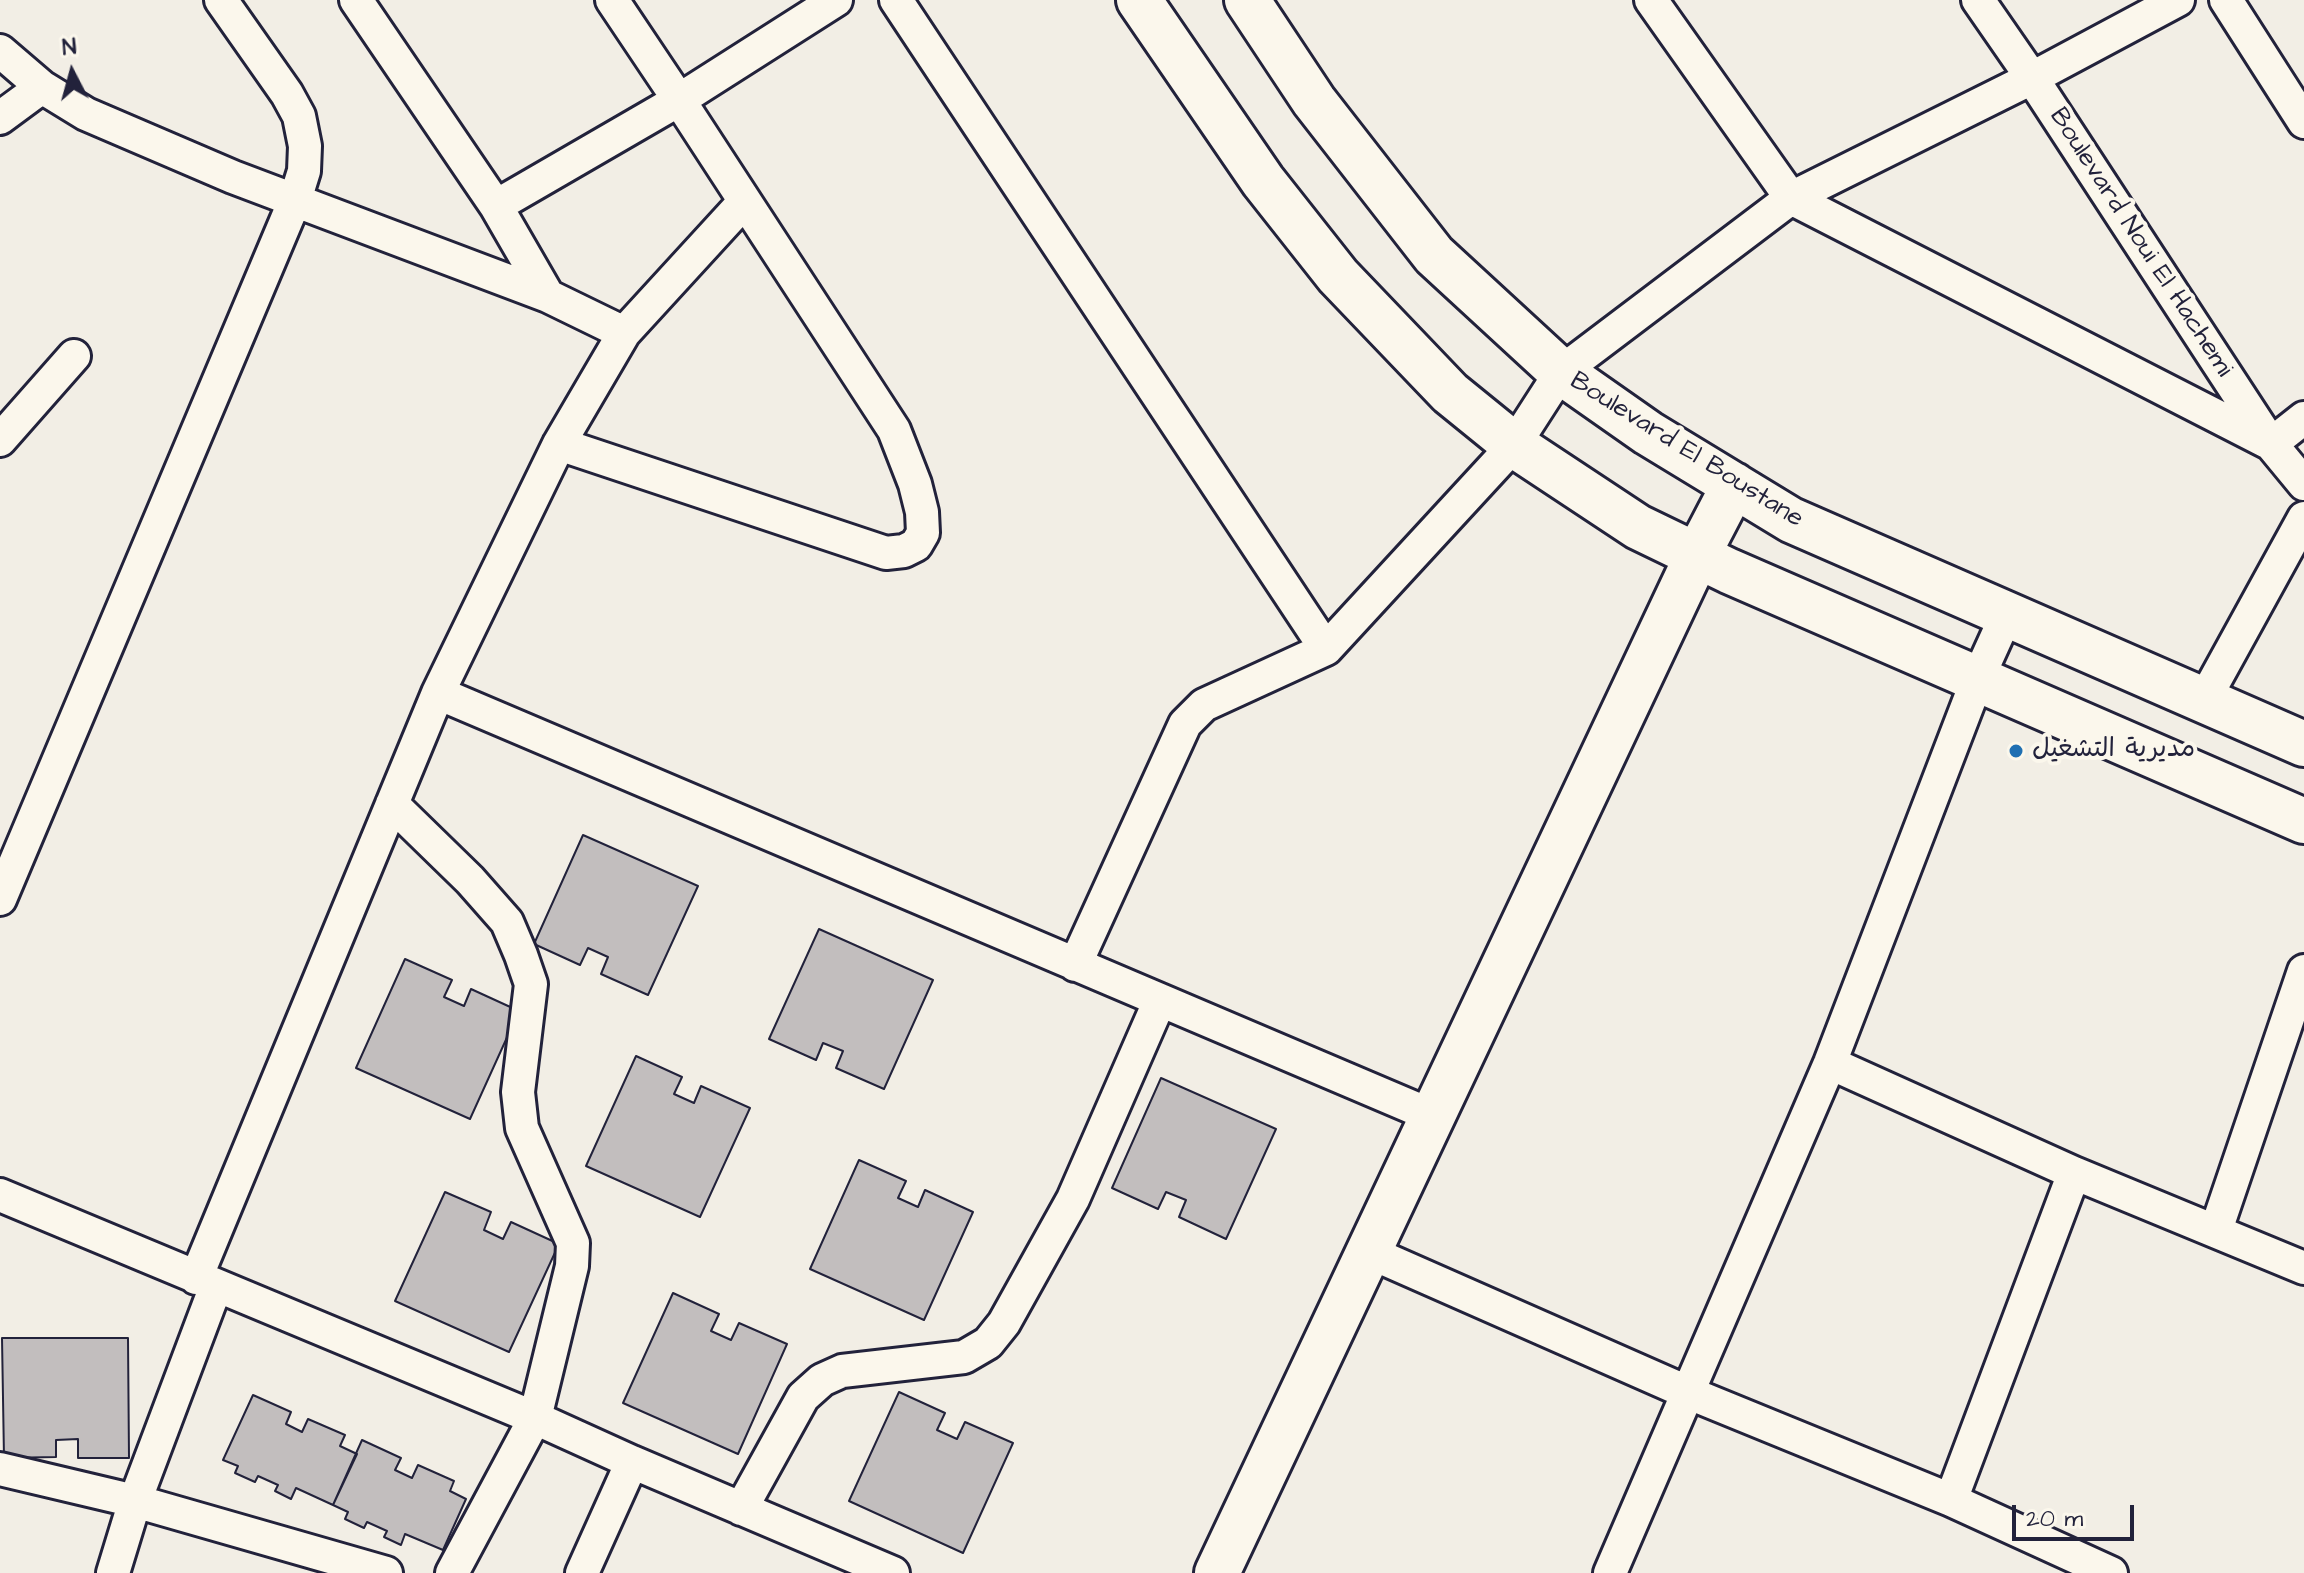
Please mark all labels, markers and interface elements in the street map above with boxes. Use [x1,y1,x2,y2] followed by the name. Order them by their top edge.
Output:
[61,31,78,64] text: N
[32,32,112,112] north arrow
[2041,103,2239,383] street label: Boulevard Noui El Hachemi
[1564,366,1808,536] street label: Boulevard El Boustane
[2032,735,2195,767] place label: مديرية التشغيل
[2007,742,2025,760] marker: مديرية التشغيل
[2016,1489,2138,1539] scale bar
[2026,1502,2083,1536] text: 20 m

